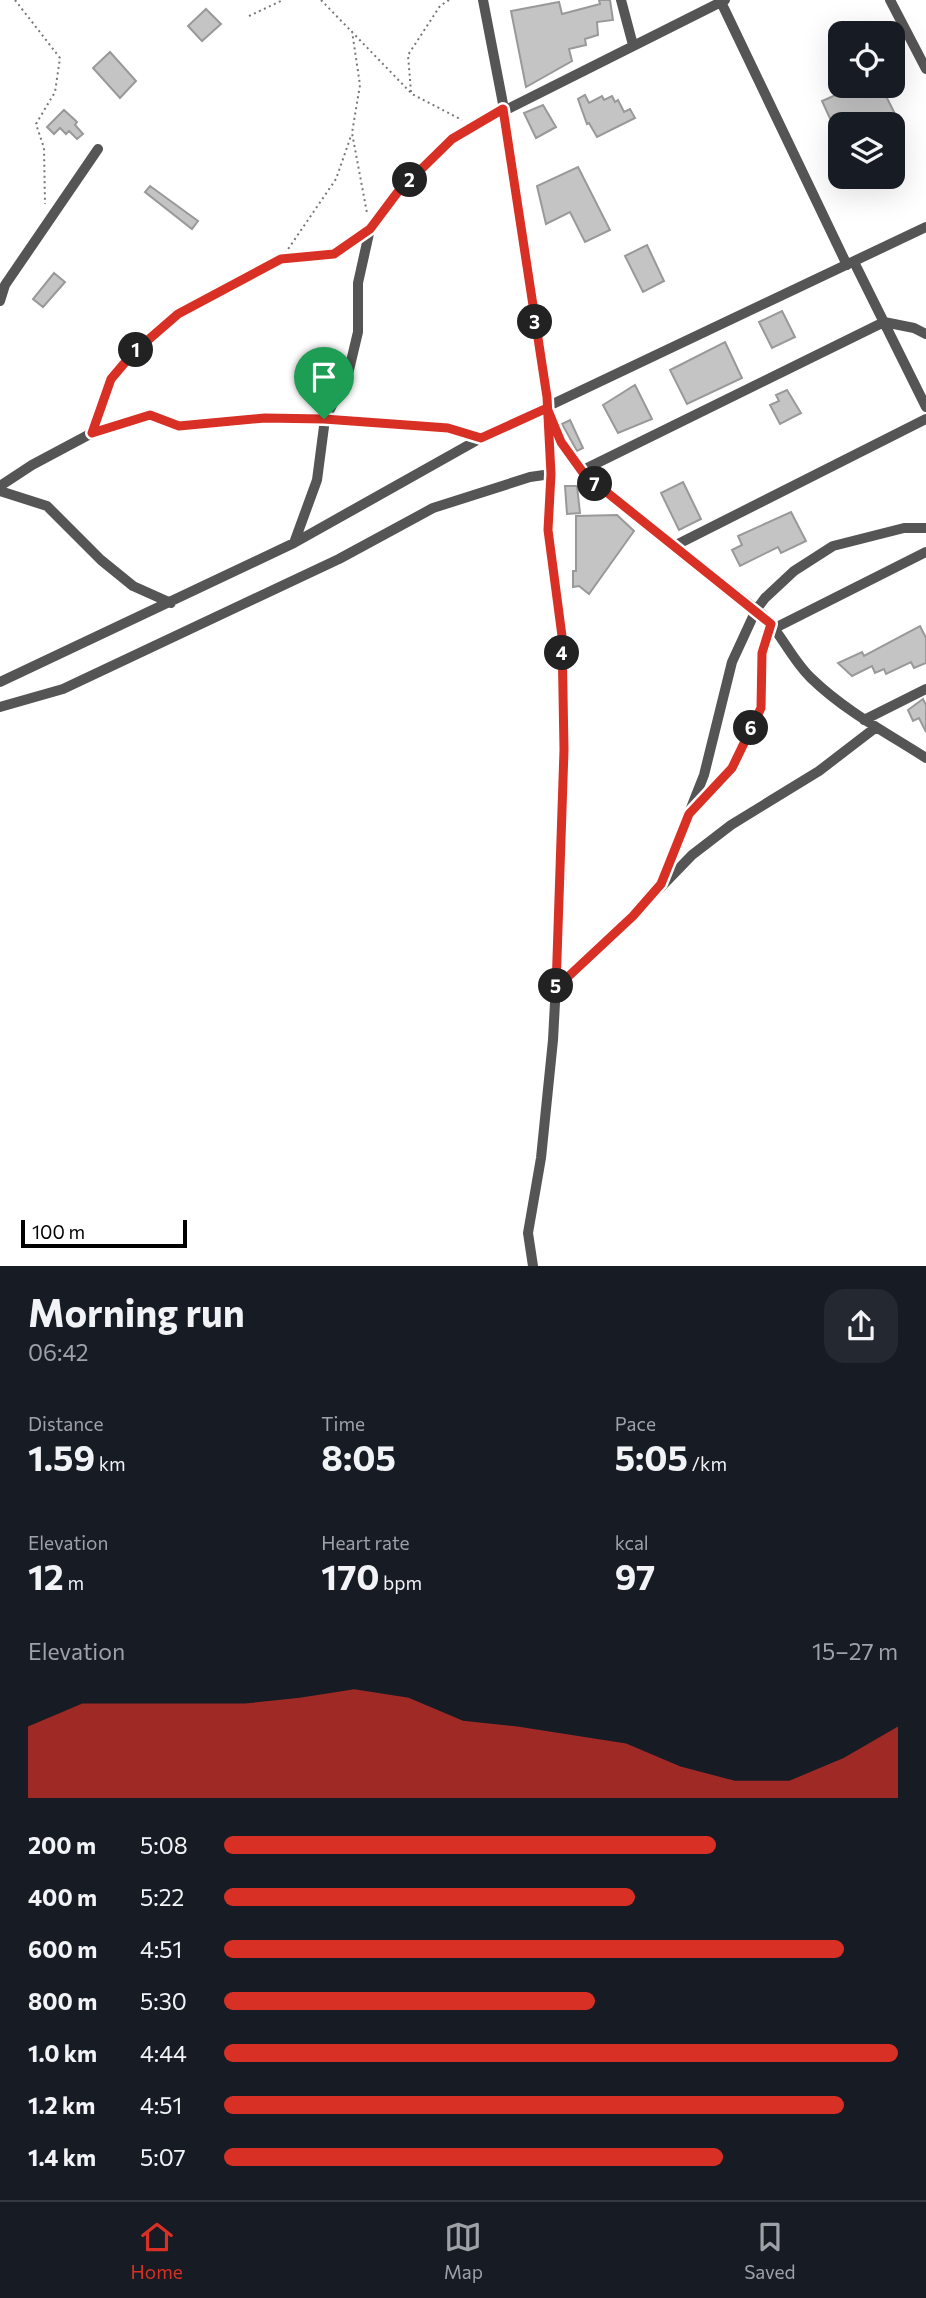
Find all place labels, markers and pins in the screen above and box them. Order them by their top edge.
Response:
pin: 2 [392,162,428,198]
pin: 3 [518,304,552,340]
pin: 1 [118,332,154,368]
pin [294,347,354,419]
pin: 7 [578,466,612,502]
pin: 4 [544,636,580,670]
pin: 6 [734,710,768,746]
pin: 5 [538,968,574,1004]

